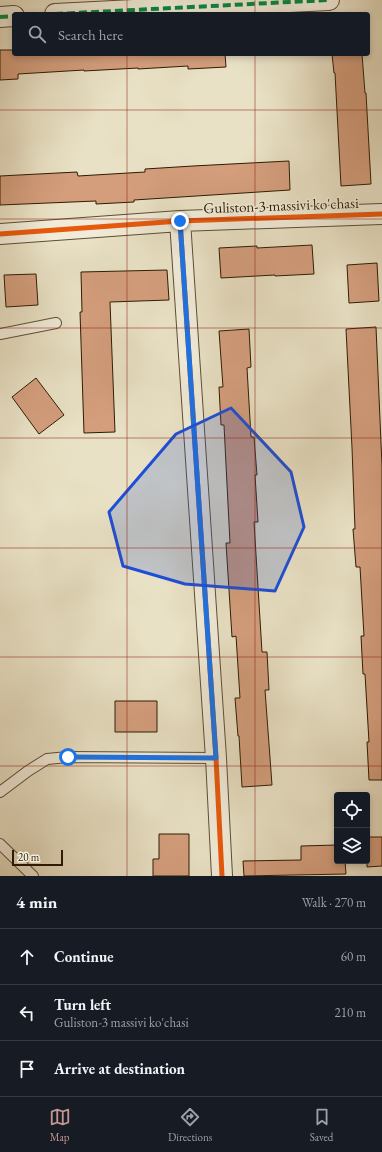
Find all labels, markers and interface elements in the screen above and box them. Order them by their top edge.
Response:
search box [12,12,370,56]
icon: search [26,23,48,45]
text: Search here [58,25,123,44]
street label: Guliston-3 massivi ko'chasi [203,193,359,217]
route end [171,212,189,230]
route start [59,748,77,766]
map controls [334,792,370,864]
button: locate [334,792,370,828]
button: layers [334,828,370,864]
scale bar [12,848,63,867]
text: 20 m [18,850,39,864]
text: 4 min [16,891,57,913]
text: Walk · 270 m [302,894,366,911]
icon: ahead [16,946,38,968]
text: Continue [54,947,114,966]
text: 60 m [341,948,366,965]
text: Turn left [54,995,111,1014]
icon: left [16,1002,38,1024]
text: 210 m [335,1004,366,1021]
text: Guliston-3 massivi ko'chasi [54,1014,189,1031]
icon: arrive [16,1058,38,1080]
text: Arrive at destination [54,1059,185,1078]
tab: Map [49,1106,71,1144]
tab: Directions [168,1106,212,1144]
tab: Saved [310,1106,333,1144]

